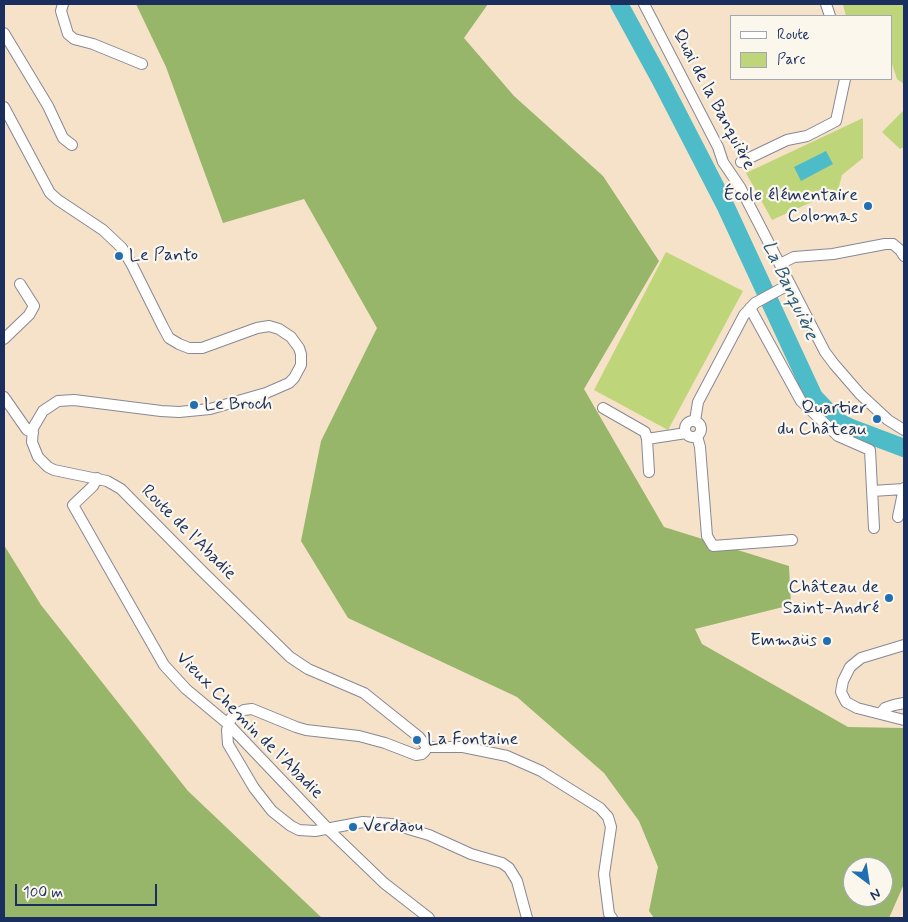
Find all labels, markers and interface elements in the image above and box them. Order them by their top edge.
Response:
legend [730,15,893,80]
text: Route [777,25,810,45]
street label: Quai de la Banquière [667,26,759,174]
text: Parc [777,50,805,70]
place label: École élémentaire Colomas [724,185,858,228]
marker: École élémentaire Colomas [862,200,874,212]
water label: La Banquière [756,238,822,344]
place label: Le Panto [129,245,198,267]
marker: Le Panto [113,250,125,262]
place label: Le Broch [204,394,272,416]
place label: Quartier du Château [777,398,867,440]
marker: Le Broch [188,399,200,411]
marker: Quartier du Château [871,413,883,425]
street label: Route de l'Abadie [136,481,240,585]
place label: Château de Saint-André [783,577,879,620]
marker: Château de Saint-André [883,592,895,604]
place label: Emmaüs [750,630,817,652]
marker: Emmaüs [821,635,833,647]
street label: Vieux Chemin de l'Abadie [171,648,327,804]
place label: La Fontaine [427,729,518,751]
marker: La Fontaine [411,734,423,746]
place label: Verdaou [363,816,423,838]
marker: Verdaou [347,821,359,833]
north arrow [843,857,893,907]
scale bar [18,874,160,906]
text: 100 m [23,883,63,903]
text: N [867,884,884,904]

